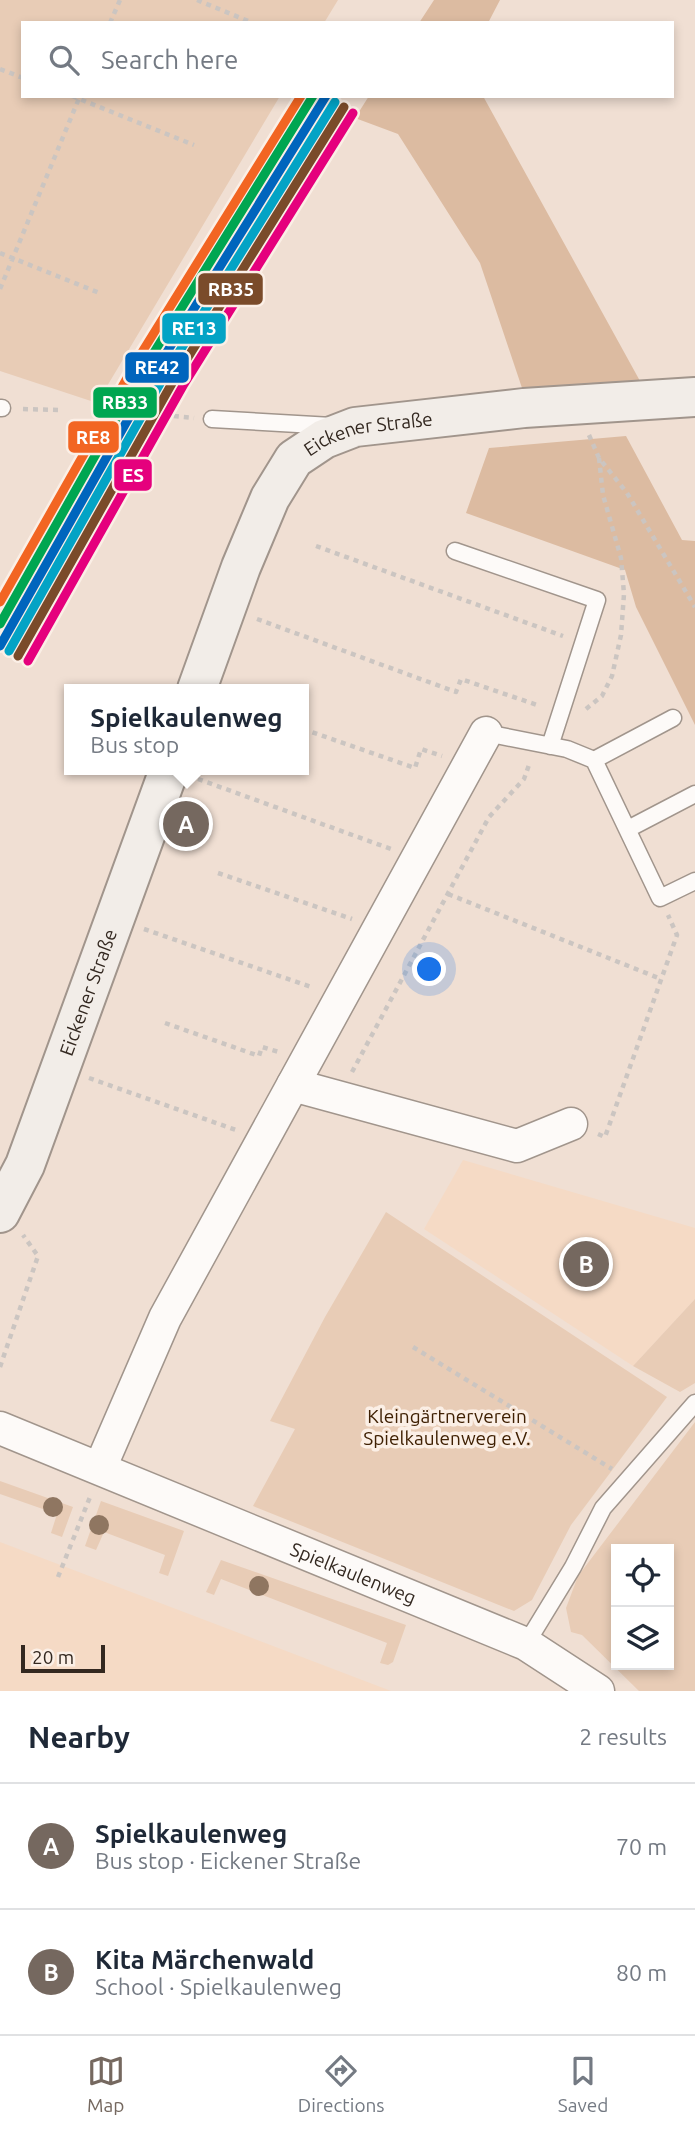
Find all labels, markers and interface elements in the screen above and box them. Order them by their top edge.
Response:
search box [21,21,674,98]
icon: search [45,41,83,79]
text: Search here [101,45,238,74]
line badge: RB35 [197,272,264,306]
text: RB35 [208,278,254,300]
line badge: RE13 [161,312,227,345]
text: RE13 [171,317,217,339]
line badge: RE42 [124,351,190,384]
text: RE42 [134,356,180,378]
line badge: RB33 [92,386,158,419]
text: RB33 [102,391,148,413]
street label: Eickener Straße [300,407,434,460]
line badge: RE8 [67,420,120,454]
text: RE8 [76,426,110,448]
line badge: ES [113,458,153,492]
text: ES [122,464,144,486]
popup [64,684,309,775]
text: Spielkaulenweg [90,703,283,732]
text: Bus stop [90,732,179,757]
pin: A [163,798,209,850]
street label: Eickener Straße [55,926,121,1059]
your location [412,952,446,986]
pin: B [563,1238,609,1290]
park label: Kleingärtnerverein Spielkaulenweg e.V. [363,1405,531,1449]
street label: Spielkaulenweg [287,1537,419,1609]
map controls [611,1544,674,1670]
button: locate [611,1544,674,1607]
button: layers [611,1607,674,1670]
scale bar [21,1642,105,1674]
text: 20 m [32,1646,74,1668]
text: Nearby [28,1720,130,1754]
text: 2 results [579,1724,667,1749]
text: Spielkaulenweg [95,1819,287,1848]
text: A [43,1834,59,1859]
text: 70 m [616,1834,667,1859]
text: Bus stop · Eickener Straße [95,1848,361,1873]
text: Kita Märchenwald [95,1945,314,1974]
text: B [43,1960,59,1985]
text: 80 m [616,1960,667,1985]
text: School · Spielkaulenweg [95,1974,342,1999]
tab: Map [87,2052,125,2116]
tab: Directions [298,2052,385,2116]
tab: Saved [558,2052,608,2116]

